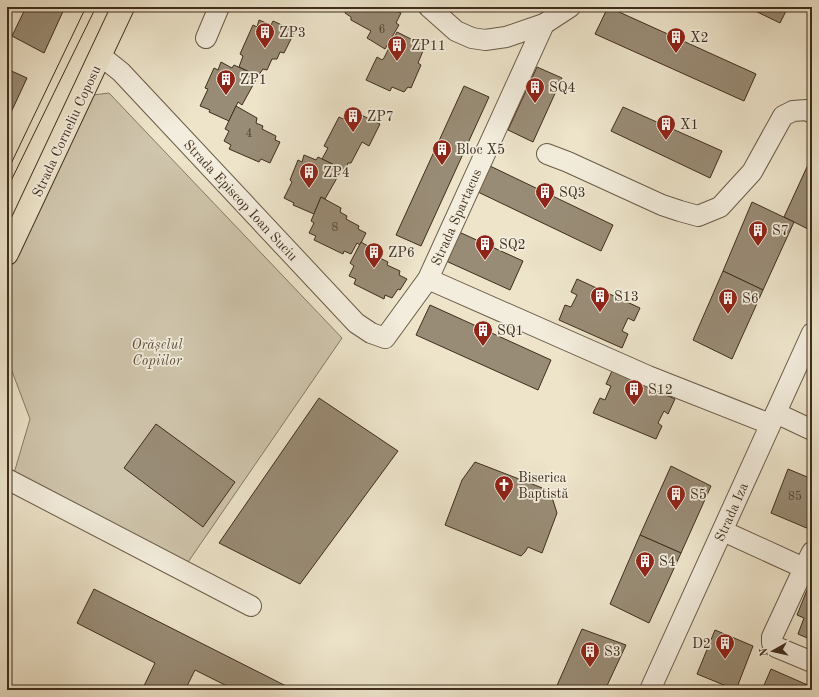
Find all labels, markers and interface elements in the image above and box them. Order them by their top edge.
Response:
building icon: ZP3 [254,21,276,49]
house number: 6 [379,24,386,36]
place label: ZP3 [279,26,306,40]
building icon: X2 [665,26,687,54]
place label: X2 [690,31,709,45]
building icon: ZP11 [386,34,408,62]
place label: ZP11 [411,39,446,53]
street label: Strada Corneliu Coposu [30,63,104,199]
building icon: ZP1 [215,68,237,96]
place label: ZP1 [240,73,267,87]
building icon: SQ4 [524,76,546,104]
place label: SQ4 [549,81,576,95]
building icon: ZP7 [342,105,364,133]
place label: ZP7 [367,110,394,124]
building icon: X1 [655,113,677,141]
place label: X1 [680,118,699,132]
house number: 4 [246,128,253,140]
street label: Strada Episcop Ioan Suciu [181,137,300,264]
building icon: Bloc X5 [431,138,453,166]
place label: Bloc X5 [456,143,505,157]
building icon: ZP4 [298,161,320,189]
place label: ZP4 [323,166,350,180]
street label: Strada Spartacus [429,167,485,268]
building icon: SQ3 [534,181,556,209]
place label: SQ3 [559,186,586,200]
building icon: S7 [747,219,769,247]
house number: 8 [332,222,339,234]
place label: S7 [772,224,789,238]
building icon: SQ2 [474,233,496,261]
place label: SQ2 [499,238,526,252]
building icon: ZP6 [363,241,385,269]
place label: ZP6 [388,246,415,260]
building icon: S13 [589,285,611,313]
building icon: S6 [717,287,739,315]
place label: S13 [614,290,639,304]
place label: S6 [742,292,759,306]
building icon: SQ1 [472,319,494,347]
place label: SQ1 [497,324,524,338]
park label: Orășelul Copiilor [131,338,183,369]
building icon: S12 [623,378,645,406]
place label: S12 [648,383,673,397]
place label: Biserica Baptistă [518,471,568,501]
church icon: Biserica Baptistă [493,474,515,502]
street label: Strada Iza [713,481,751,544]
building icon: S5 [665,483,687,511]
place label: S5 [690,488,707,502]
house number: 85 [788,490,802,503]
building icon: S4 [634,550,656,578]
place label: S4 [659,555,676,569]
north arrow [753,631,793,671]
building icon: D2 [714,632,736,660]
place label: D2 [692,637,711,651]
building icon: S3 [579,640,601,668]
place label: S3 [604,645,621,659]
text: N [758,647,771,657]

